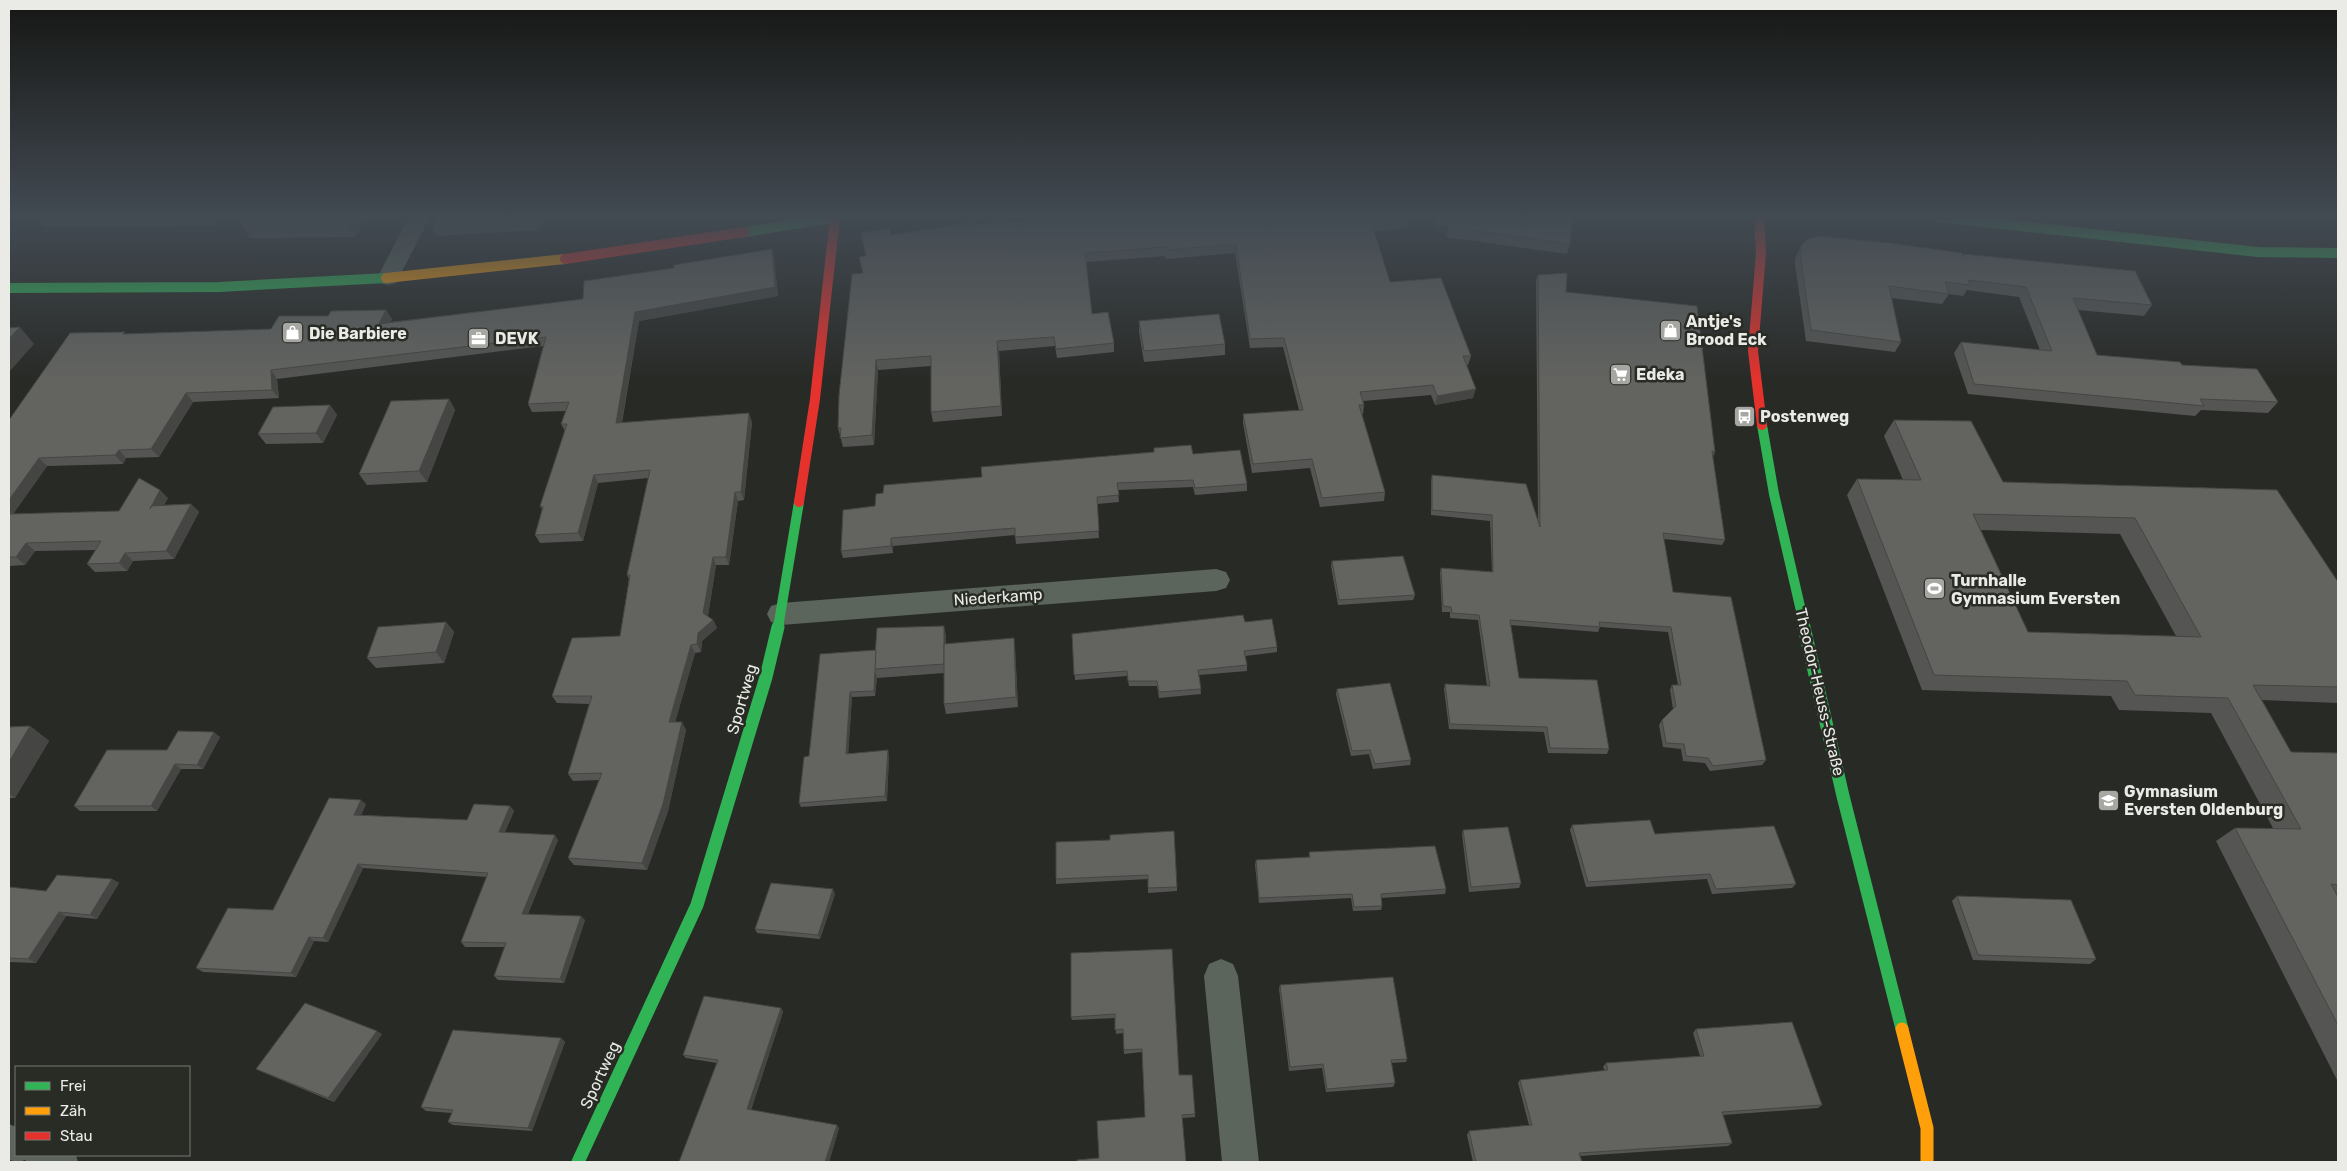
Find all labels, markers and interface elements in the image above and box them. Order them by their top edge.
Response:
place label: Antje's Brood Eck [1686,312,1767,349]
shop icon: Antje's Brood Eck [1658,318,1682,342]
shop icon: Die Barbiere [281,321,305,345]
place label: Die Barbiere [309,324,407,343]
office icon: DEVK [467,326,491,350]
place label: DEVK [495,329,539,348]
supermarket icon: Edeka [1608,362,1632,386]
place label: Edeka [1636,365,1684,384]
bus stop icon: Postenweg [1732,404,1756,428]
place label: Postenweg [1760,407,1849,426]
place label: Turnhalle Gymnasium Eversten [1951,571,2120,608]
sports icon: Turnhalle Gymnasium Eversten [1923,577,1947,601]
street label: Niederkamp [953,584,1043,610]
street label: Theodor-Heuss-Straße [1791,606,1849,778]
street label: Sportweg [723,662,761,736]
place label: Gymnasium Eversten Oldenburg [2124,782,2283,819]
school or university icon: Gymnasium Eversten Oldenburg [2096,788,2120,812]
street label: Sportweg [576,1038,624,1112]
legend [15,1066,190,1156]
text: Frei [60,1077,86,1095]
text: Zäh [60,1102,86,1120]
text: Stau [60,1127,93,1145]

